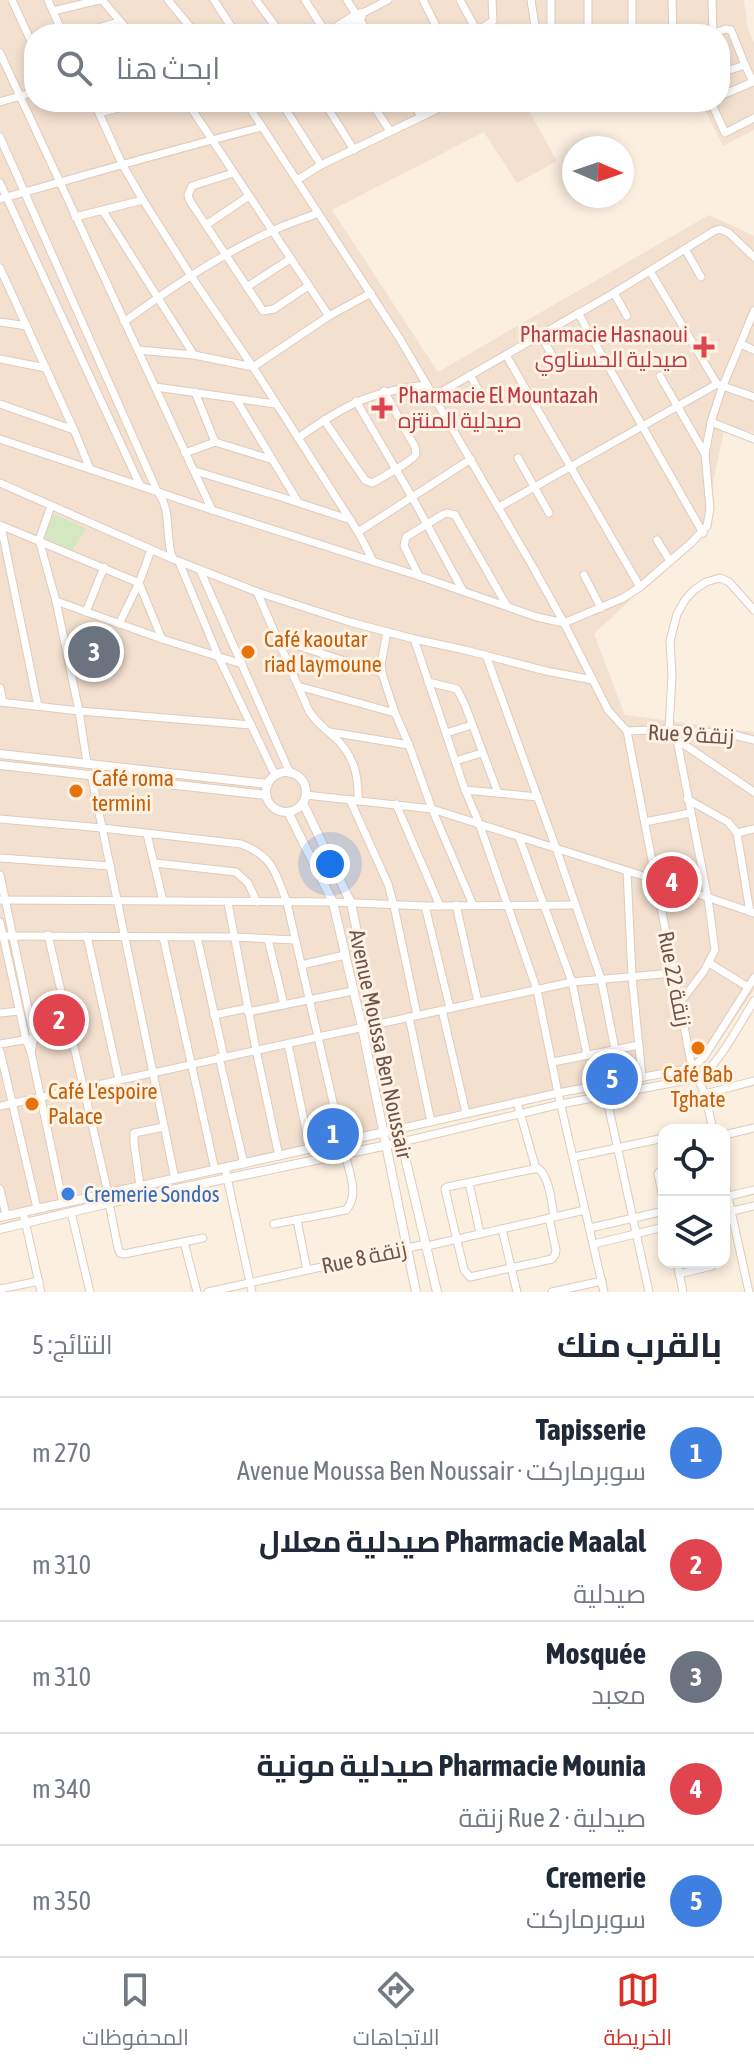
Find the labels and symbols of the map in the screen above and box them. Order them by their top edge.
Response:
north arrow [562,136,634,208]
place label: Pharmacie Hasnaoui صيدلية الحسناوي [520,321,688,376]
marker: Pharmacie Hasnaoui صيدلية الحسناوي [695,338,713,356]
place label: Pharmacie El Mountazah صيدلية المنتزه [398,382,598,433]
marker: Pharmacie El Mountazah صيدلية المنتزه [373,399,391,417]
pin: 3 [68,622,120,682]
place label: Café kaoutar riad laymoune [264,626,382,677]
marker: Café kaoutar riad laymoune [239,643,257,661]
street label: Rue 9 زنقة [647,719,735,749]
place label: Café roma termini [92,765,174,816]
marker: Café roma termini [67,782,85,800]
your location [310,844,350,884]
pin: 4 [646,852,698,912]
street label: Avenue Moussa Ben Noussair [344,927,418,1162]
street label: Rue 22 زنقة [653,929,697,1029]
pin: 2 [33,990,85,1050]
marker: Café Bab Tghate [689,1039,707,1057]
pin: 5 [586,1049,638,1109]
place label: Café Bab Tghate [663,1061,733,1112]
place label: Café L'espoire Palace [48,1078,157,1129]
marker: Café L'espoire Palace [23,1095,41,1113]
pin: 1 [307,1104,359,1164]
place label: Cremerie Sondos [84,1181,220,1207]
marker: Cremerie Sondos [59,1185,77,1203]
street label: Rue 8 زنقة [319,1235,409,1279]

